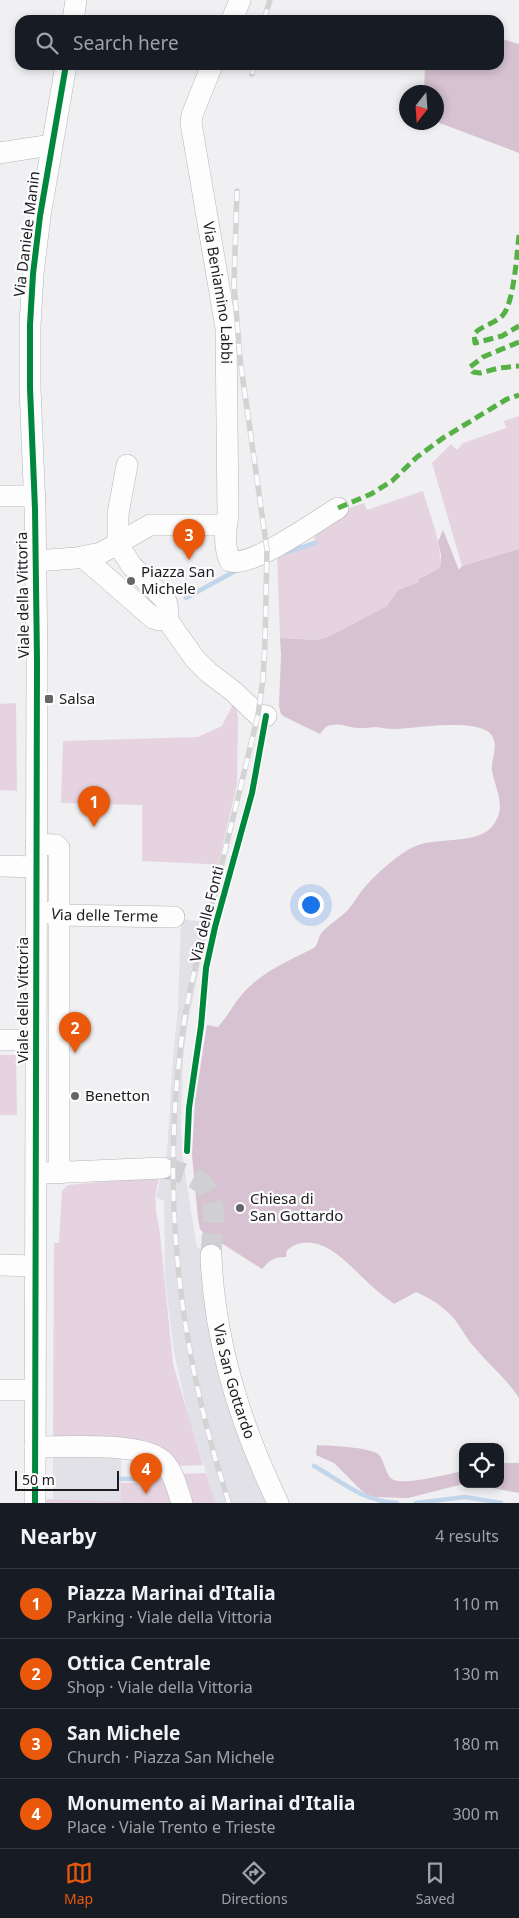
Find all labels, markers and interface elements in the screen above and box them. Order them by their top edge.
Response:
search box [15,15,504,70]
icon: search [33,29,61,57]
text: Search here [73,30,179,56]
north arrow [399,85,444,130]
street label: Via Daniele Manin [8,170,44,298]
street label: Via Beniamino Labbi [199,220,237,364]
pin: 3 [173,519,205,560]
street label: Viale della Vittoria [11,532,33,658]
place label: Piazza San Michele [141,561,215,598]
marker: Piazza San Michele [125,575,137,587]
place label: Salsa [59,688,95,708]
marker: Salsa [43,693,55,705]
pin: 1 [78,786,110,827]
street label: Via delle Fonti [184,864,228,964]
your location [298,892,324,918]
street label: Via delle Terme [49,903,159,926]
street label: Viale della Vittoria [12,937,32,1063]
pin: 2 [59,1012,91,1053]
place label: Benetton [85,1085,150,1105]
marker: Benetton [69,1090,81,1102]
place label: Chiesa di San Gottardo [250,1188,343,1225]
marker: Chiesa di San Gottardo [234,1202,246,1214]
street label: Via San Gottardo [210,1322,261,1441]
map controls [459,1443,504,1488]
button: locate [459,1443,504,1488]
pin: 4 [130,1453,162,1494]
scale bar [15,1468,119,1491]
text: 50 m [22,1470,55,1489]
text: Nearby [20,1522,96,1550]
text: 4 results [435,1525,499,1547]
text: Piazza Marinai d'Italia [67,1580,276,1606]
text: 1 [31,1593,41,1615]
text: 110 m [452,1593,499,1615]
text: Parking · Viale della Vittoria [67,1606,272,1628]
text: Ottica Centrale [67,1650,211,1676]
text: 2 [31,1663,41,1685]
text: 130 m [452,1663,499,1685]
text: Shop · Viale della Vittoria [67,1676,253,1698]
text: San Michele [67,1720,180,1746]
text: 3 [31,1733,41,1755]
text: 180 m [452,1733,499,1755]
text: Church · Piazza San Michele [67,1746,275,1768]
text: Monumento ai Marinai d'Italia [67,1790,355,1816]
text: 4 [31,1803,41,1825]
text: 300 m [452,1803,499,1825]
text: Place · Viale Trento e Trieste [67,1816,276,1838]
tab: Map [64,1859,93,1908]
tab: Directions [221,1859,288,1908]
tab: Saved [416,1859,455,1908]

